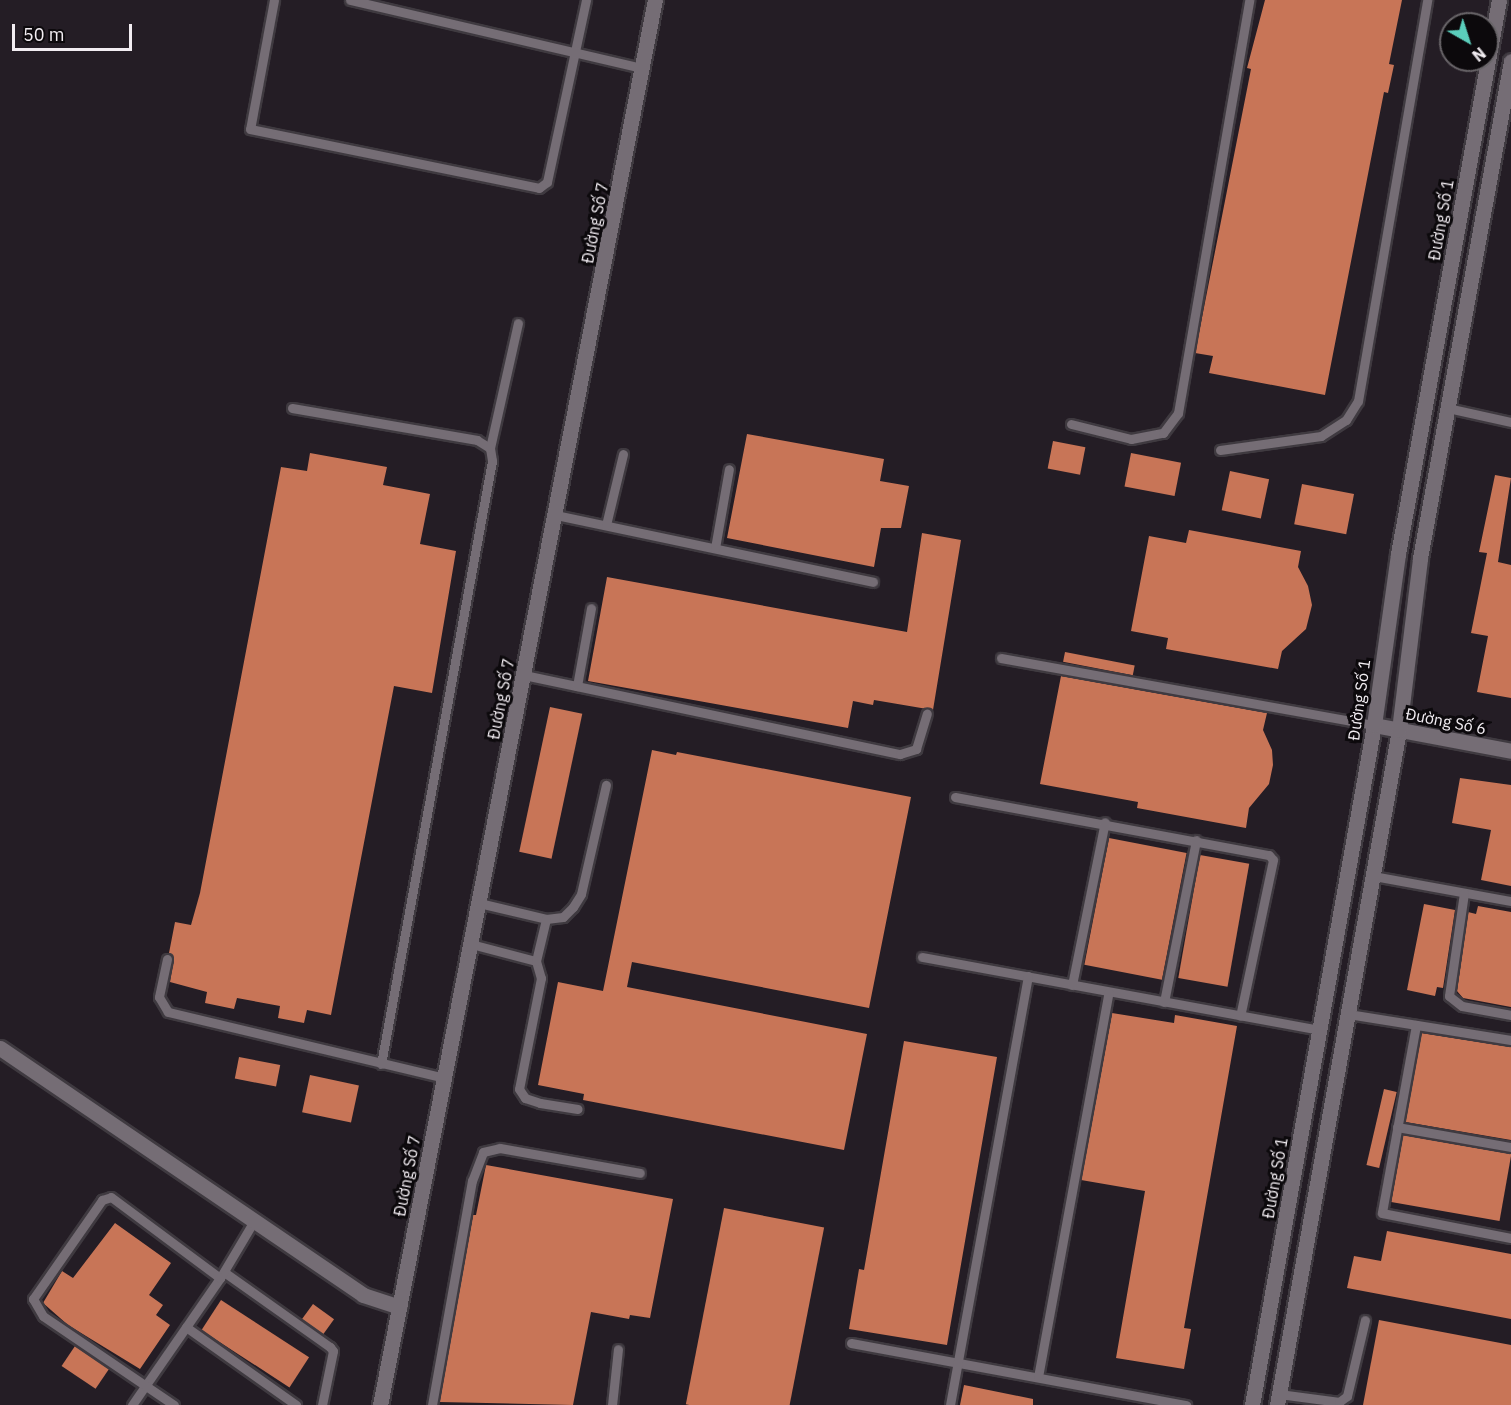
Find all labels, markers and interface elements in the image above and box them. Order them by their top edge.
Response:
scale bar [15,12,135,50]
north arrow [1439,12,1499,72]
text: 50 m [23,23,65,46]
text: N [1468,43,1490,66]
street label: Đường Số 1 [1424,178,1458,262]
street label: Đường Số 7 [578,181,612,265]
street label: Đường Số 7 [484,657,518,741]
street label: Đường Số 1 [1344,658,1374,742]
street label: Đường Số 6 [1404,704,1488,738]
street label: Đường Số 7 [390,1134,424,1218]
street label: Đường Số 1 [1258,1136,1292,1220]

